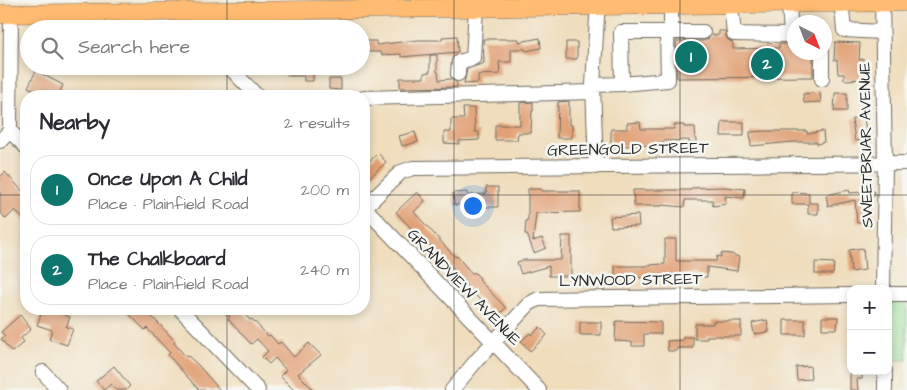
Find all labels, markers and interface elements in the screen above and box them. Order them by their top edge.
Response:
north arrow [787,15,832,60]
search box [20,20,370,75]
icon: search [38,34,66,62]
text: Search here [78,34,190,61]
pin: 1 [675,38,707,76]
pin: 2 [751,45,783,83]
street label: SWEETBRIAR AVENUE [854,61,878,228]
text: Nearby [40,108,110,137]
text: 2 results [284,112,350,134]
street label: GREENGOLD STREET [547,137,709,161]
text: Once Upon A Child [88,166,247,193]
text: 1 [56,179,58,201]
text: 200 m [301,179,349,201]
text: Place · Plainfield Road [88,193,248,215]
your location [460,193,486,219]
street label: GRANDVIEW AVENUE [402,224,526,351]
text: The Chalkboard [88,246,226,273]
text: 2 [52,259,62,281]
text: 240 m [300,259,349,281]
street label: LYNWOOD STREET [559,268,703,292]
text: Place · Plainfield Road [88,273,248,295]
map controls [847,285,892,375]
button: + [847,285,892,330]
button: − [847,330,892,375]

